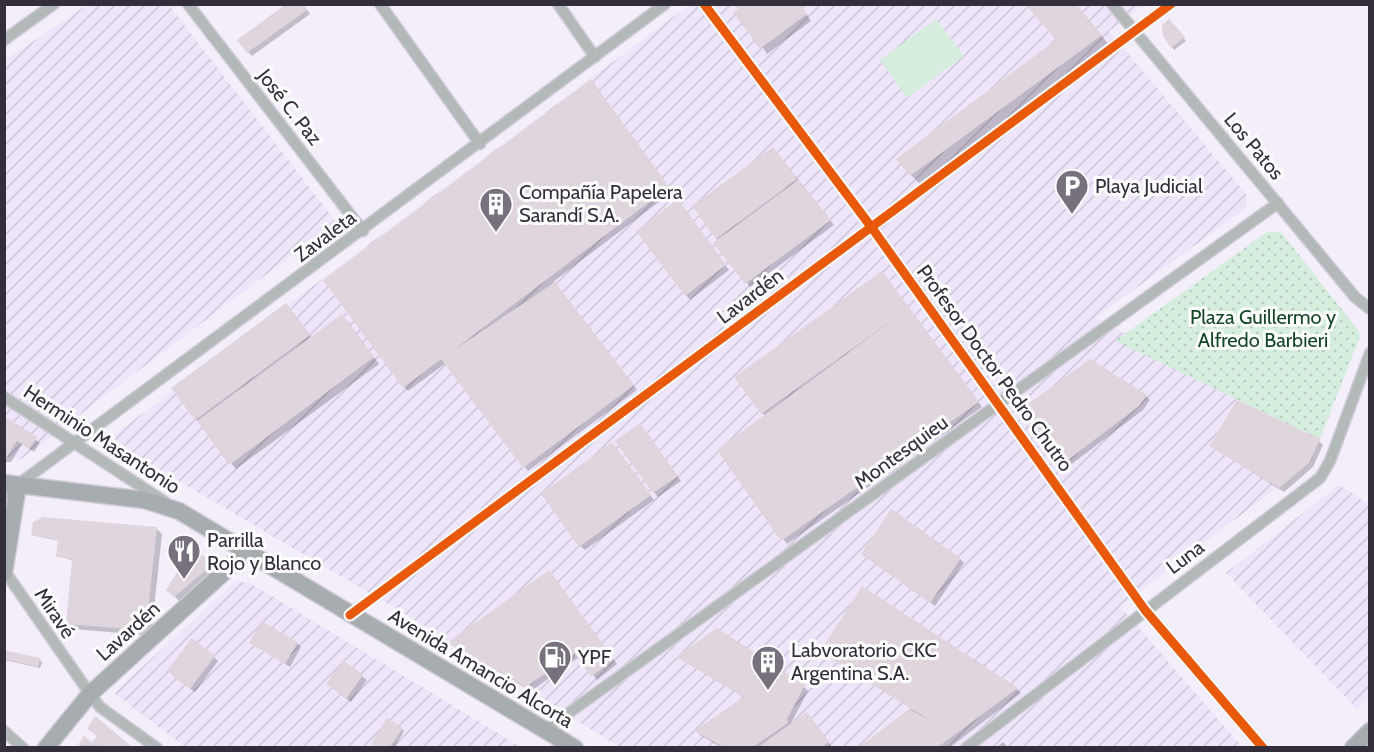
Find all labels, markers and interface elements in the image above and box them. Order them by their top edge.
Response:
street label: José C. Paz [252,63,327,150]
street label: Los Patos [1219,108,1289,184]
parking icon: Playa Judicial [1054,168,1090,215]
place label: Playa Judicial [1095,174,1203,198]
place label: Compañía Papelera Sarandí S.A. [519,180,683,227]
building icon: Compañía Papelera Sarandí S.A. [478,186,514,233]
street label: Zavaleta [290,205,361,267]
street label: Profesor Doctor Pedro Chutro [912,260,1078,476]
street label: Lavardén [712,263,788,329]
park label: Plaza Guillermo y Alfredo Barbieri [1190,305,1336,352]
street label: Herminio Masantonio [19,379,185,499]
street label: Montesquieu [850,410,952,494]
place label: Parrilla Rojo y Blanco [207,528,321,575]
restaurant icon: Parrilla Rojo y Blanco [166,533,202,580]
street label: Luna [1161,535,1209,579]
street label: Miravé [30,583,80,643]
street label: Lavardén [91,596,165,666]
street label: Avenida Amancio Alcorta [384,603,578,733]
place label: Labvoratorio CKC Argentina S.A. [791,638,937,685]
fuel station icon: YPF [537,639,573,686]
building icon: Labvoratorio CKC Argentina S.A. [750,644,786,691]
place label: YPF [577,645,612,669]

